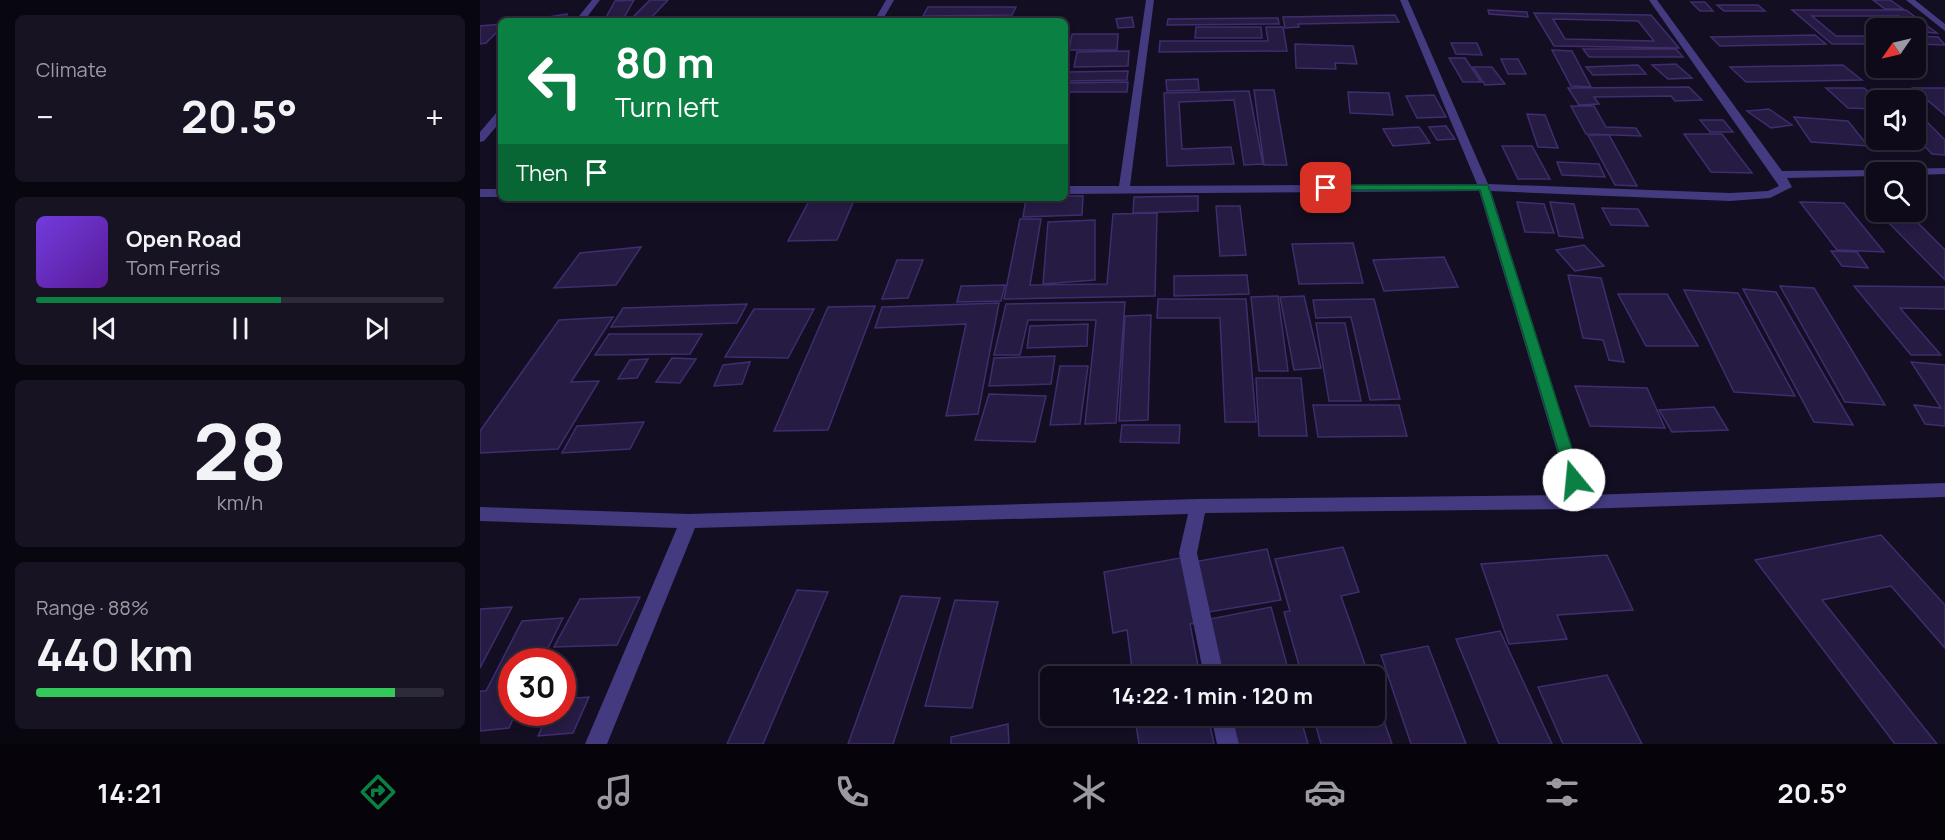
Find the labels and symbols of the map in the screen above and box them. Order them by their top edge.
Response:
north arrow [1866,18,1926,78]
pin [1300,162,1351,213]
position arrow [1542,448,1606,512]
speed limit sign: 30 [498,648,576,726]

